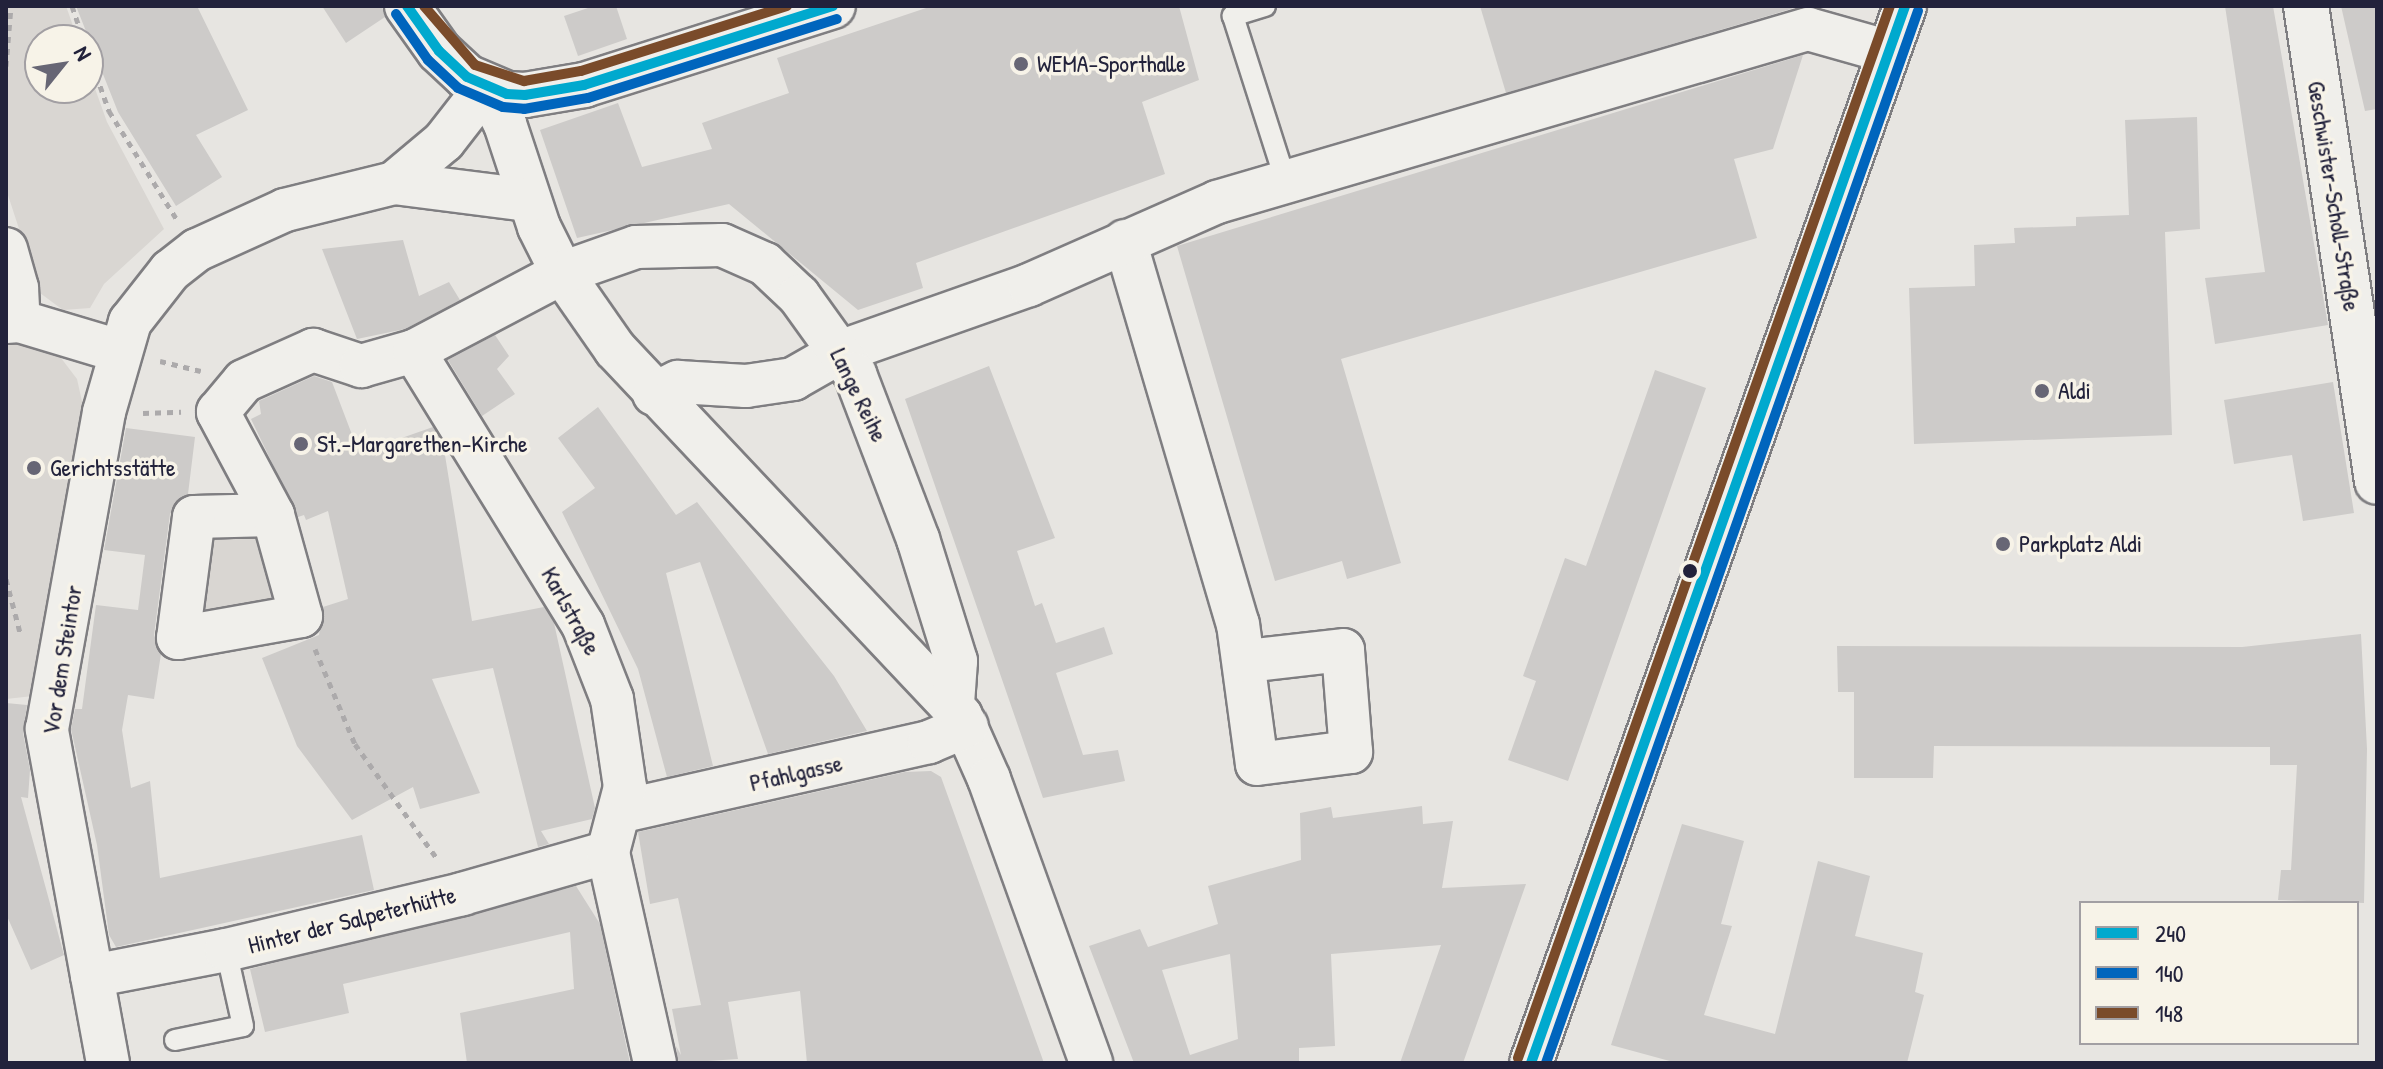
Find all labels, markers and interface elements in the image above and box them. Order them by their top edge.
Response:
north arrow [24,24,104,104]
text: N [67,40,99,66]
place label: WEMA-Sporthalle [1037,50,1186,78]
marker: WEMA-Sporthalle [1012,55,1030,73]
street label: Geschwister-Scholl-Straße [2302,79,2366,313]
street label: Lange Reihe [824,344,894,446]
place label: Aldi [2058,377,2091,405]
marker: Aldi [2033,382,2051,400]
place label: St.-Margarethen-Kirche [317,430,527,458]
marker: St.-Margarethen-Kirche [292,435,310,453]
place label: Gerichtsstätte [50,454,176,482]
marker: Gerichtsstätte [25,459,43,477]
place label: Parkplatz Aldi [2019,530,2142,558]
marker: Parkplatz Aldi [1994,535,2012,553]
street label: Karlstraße [535,562,607,660]
unlabelled marker [1682,563,1698,579]
street label: Vor dem Steintor [36,583,88,737]
street label: Pfahlgasse [747,748,845,798]
street label: Hinter der Salpeterhütte [245,880,459,960]
legend [2079,901,2359,1045]
text: 240 [2155,917,2186,949]
text: 140 [2155,957,2183,989]
text: 148 [2155,997,2183,1029]

